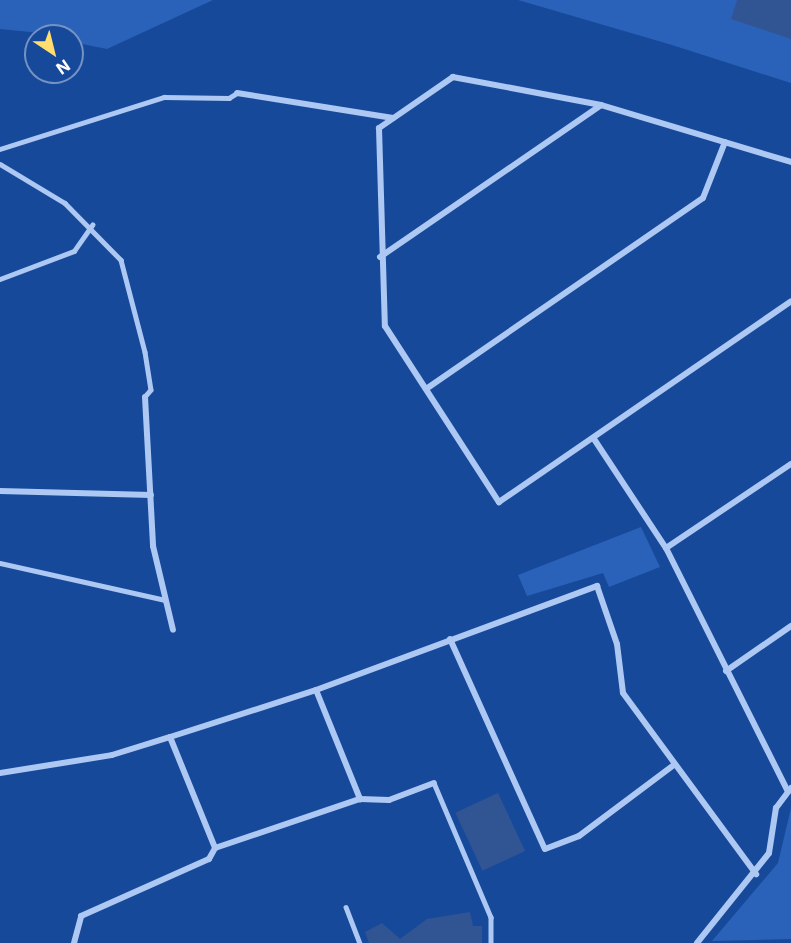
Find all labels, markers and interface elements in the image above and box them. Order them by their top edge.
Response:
north arrow [24,24,84,84]
text: N [52,55,74,79]

